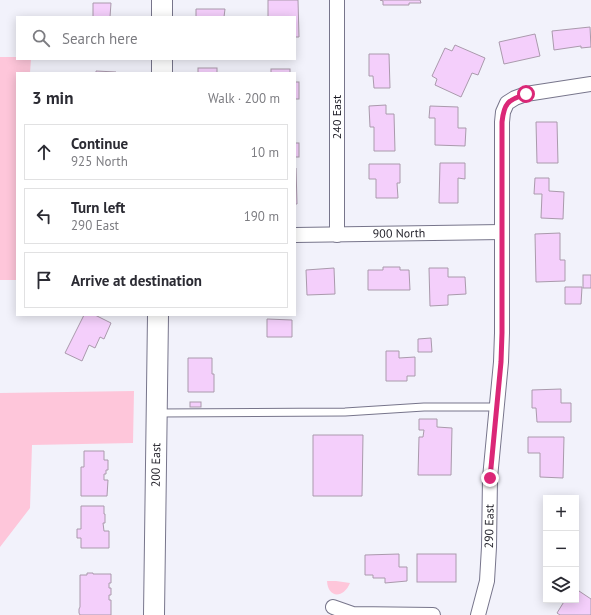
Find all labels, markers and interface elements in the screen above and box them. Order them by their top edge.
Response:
search box [16,16,296,60]
icon: search [30,27,52,49]
text: Search here [62,29,138,48]
route start [517,85,535,103]
text: 3 min [32,87,73,109]
text: Walk · 200 m [208,90,280,107]
street label: 240 East [329,95,344,139]
text: Continue [71,134,128,153]
icon: ahead [33,141,55,163]
text: 10 m [251,144,279,161]
text: 925 North [71,153,128,170]
text: Turn left [71,198,125,217]
icon: left [33,205,55,227]
text: 190 m [244,208,279,225]
text: 290 East [71,217,119,234]
street label: 900 North [373,225,425,241]
icon: arrive [33,269,55,291]
text: Arrive at destination [71,271,202,290]
street label: 200 East [148,443,163,487]
route end [481,469,499,487]
map controls [543,495,579,603]
button: + [543,495,579,531]
street label: 290 East [481,504,497,549]
button: − [543,531,579,567]
button: layers [543,567,579,603]

